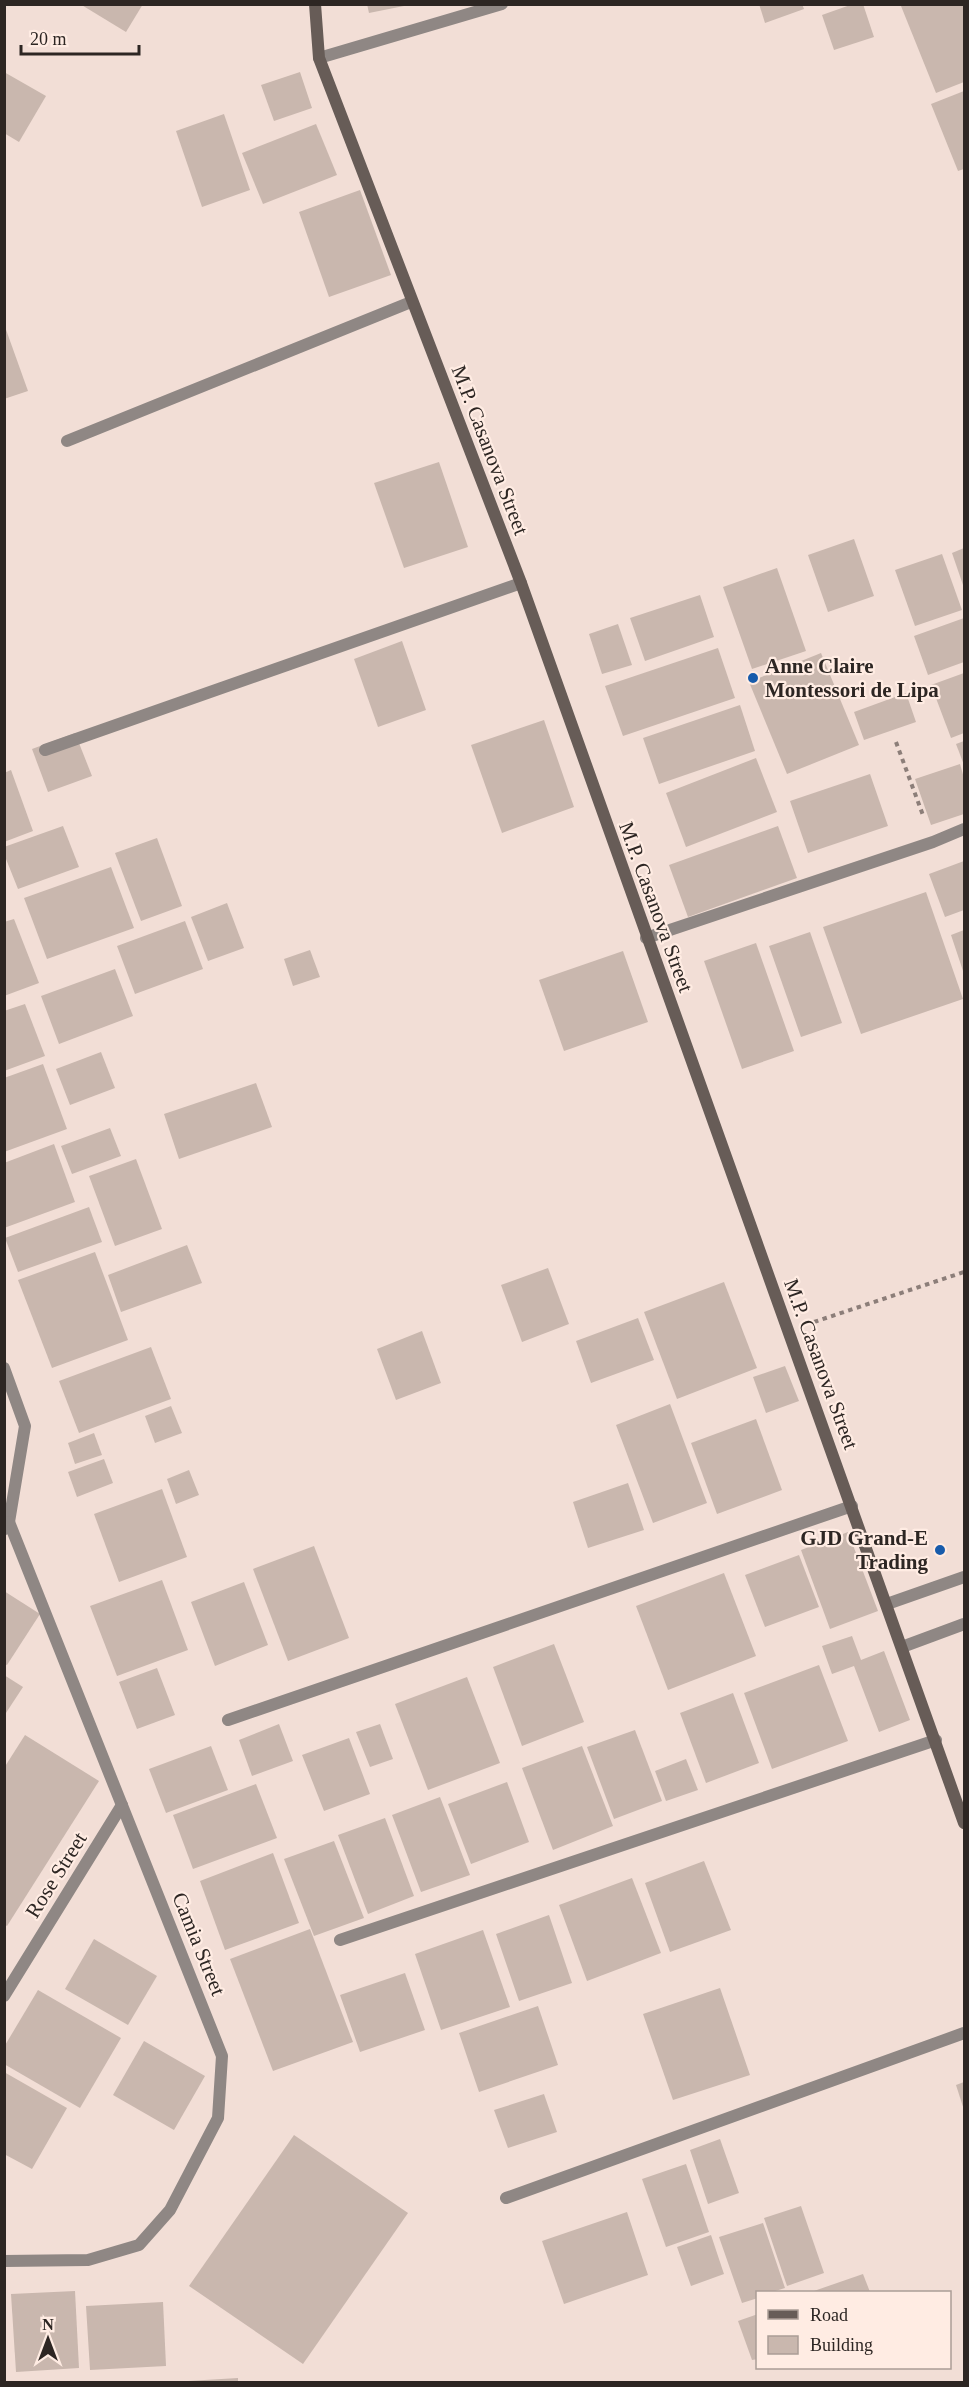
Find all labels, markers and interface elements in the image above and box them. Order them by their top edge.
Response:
scale bar [21,18,140,56]
text: 20 m [30,29,67,49]
street label: M.P. Casanova Street [447,362,533,538]
place label: Anne Claire Montessori de Lipa [765,654,939,702]
marker: Anne Claire Montessori de Lipa [746,671,760,685]
street label: M.P. Casanova Street [614,818,698,996]
street label: M.P. Casanova Street [779,1275,863,1453]
place label: GJD Grand-E Trading [800,1526,928,1574]
marker: GJD Grand-E Trading [933,1543,947,1557]
street label: Rose Street [20,1828,92,1922]
street label: Camia Street [167,1889,231,1999]
legend [756,2291,951,2369]
text: Road [810,2305,848,2325]
north arrow [18,2309,78,2369]
text: N [42,2316,54,2333]
text: Building [810,2335,873,2355]

